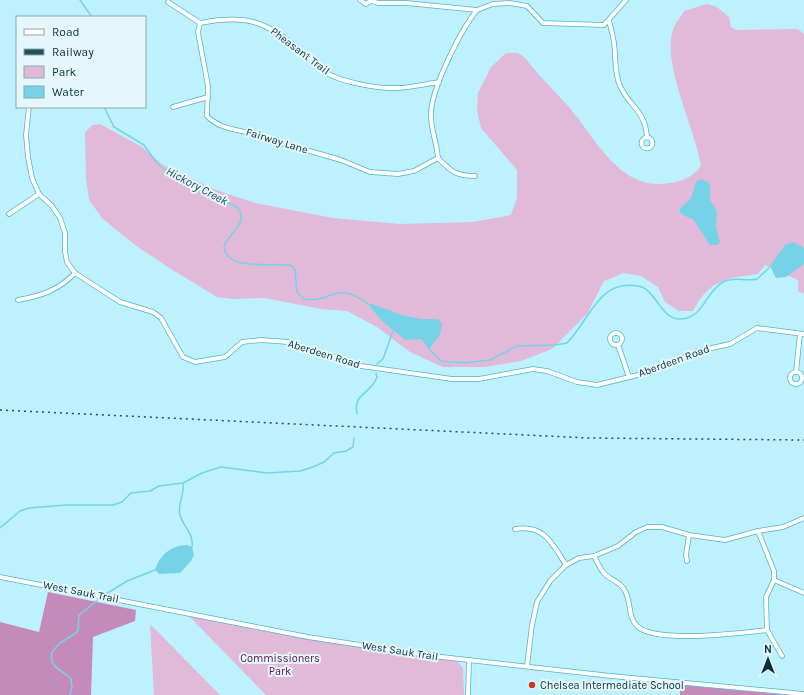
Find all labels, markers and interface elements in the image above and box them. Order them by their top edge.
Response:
legend [16,16,146,108]
text: Road [52,25,80,39]
street label: Pheasant Trail [268,25,332,77]
text: Railway [52,45,94,59]
text: Park [52,65,77,79]
text: Water [52,85,85,99]
street label: Fairway Lane [244,125,310,157]
water label: Hickory Creek [164,164,231,209]
street label: Aberdeen Road [286,337,362,371]
street label: Aberdeen Road [637,342,711,380]
street label: West Sauk Trail [42,578,120,606]
street label: West Sauk Trail [361,639,439,663]
north arrow [748,639,788,679]
text: N [764,643,772,656]
park label: Commissioners Park [240,652,320,678]
place label: Chelsea Intermediate School [540,679,684,692]
marker: Chelsea Intermediate School [527,680,537,690]

